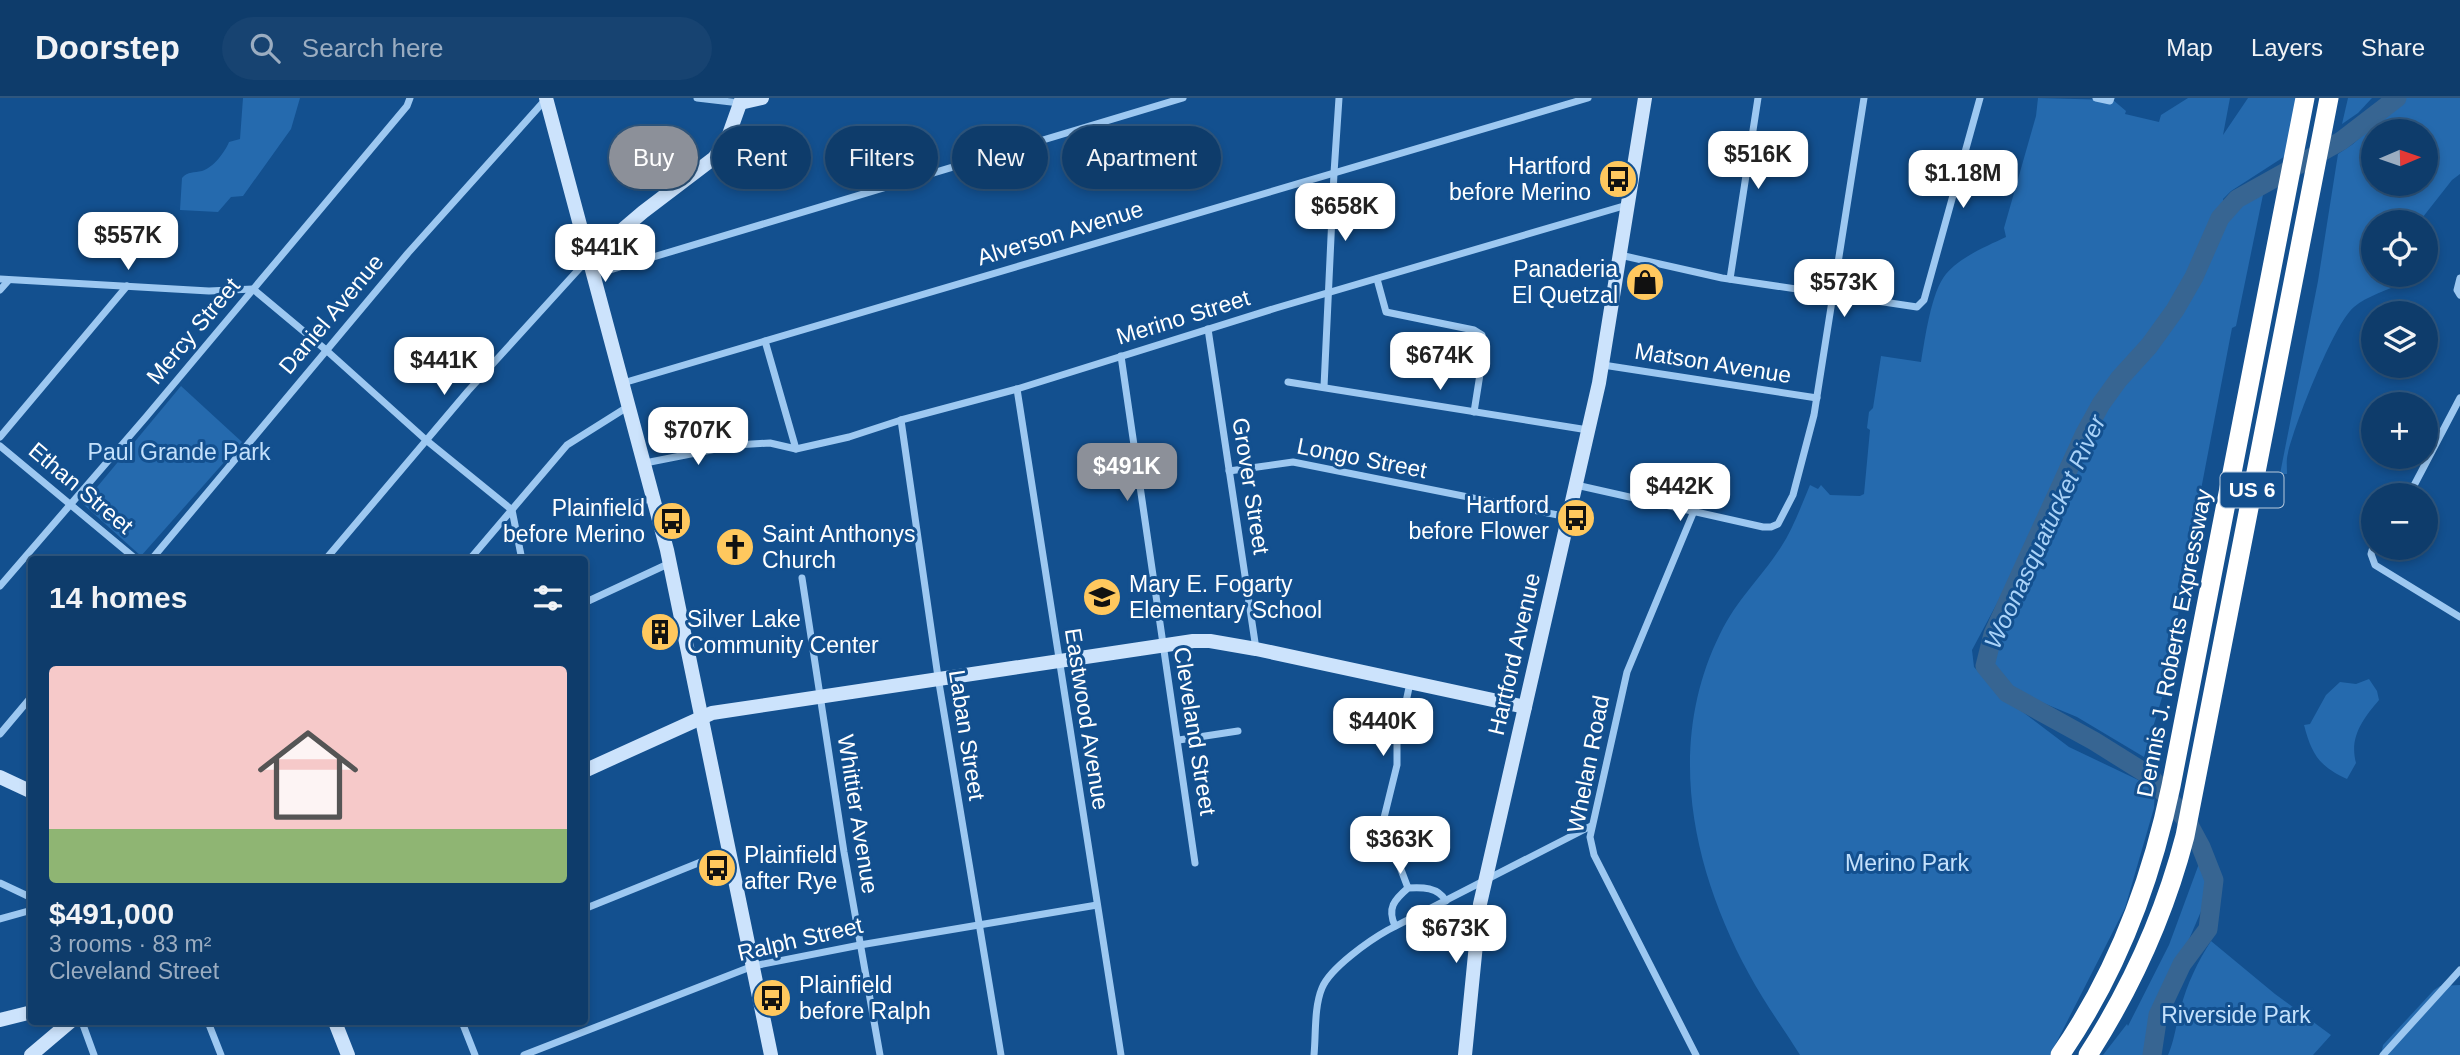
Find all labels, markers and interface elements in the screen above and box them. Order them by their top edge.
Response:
search box [222,17,712,80]
text: Doorstep [35,29,180,66]
icon: search [246,29,284,67]
text: Search here [302,33,444,63]
text: Map [2166,34,2213,61]
text: Layers [2251,34,2323,61]
text: Share [2361,34,2425,61]
north arrow [2361,119,2438,196]
map controls [2361,119,2438,560]
chip: Buy [609,126,698,189]
chip: Rent [712,126,811,189]
chip: Filters [825,126,938,189]
chip: New [952,126,1048,189]
chip: Apartment [1062,126,1221,189]
pin: $516K [1709,132,1807,191]
text: $516K [1724,141,1792,167]
pin: $1.18M [1906,150,2020,210]
place label: Hartford before Merino [1449,153,1591,205]
bus stop icon: Hartford before Merino [1597,158,1639,200]
text: $1.18M [1925,160,2001,186]
pin: $658K [1296,184,1394,243]
text: $658K [1311,193,1379,219]
street label: Alverson Avenue [974,195,1146,271]
button: locate [2361,210,2438,287]
pin: $557K [79,212,177,272]
text: $557K [94,222,162,248]
pin: $441K [556,225,654,284]
text: $441K [571,234,639,260]
street label: Daniel Avenue [274,249,388,379]
place label: Panaderia El Quetzal [1512,256,1618,308]
pin: $573K [1795,260,1893,319]
shop icon: Panaderia El Quetzal [1624,261,1666,303]
text: $573K [1810,269,1878,295]
street label: Mercy Street [141,272,245,389]
street label: Merino Street [1113,284,1253,350]
button: layers [2361,301,2438,378]
pin: $674K [1391,332,1489,392]
pin: $441K [395,338,493,397]
street label: Matson Avenue [1633,338,1793,388]
text: $674K [1406,342,1474,368]
text: $441K [410,347,478,373]
button: + [2361,392,2438,469]
pin: $707K [649,408,747,467]
water label: Woonasquatucket River [1978,410,2111,653]
street label: Grover Street [1227,416,1275,557]
text: $707K [664,417,732,443]
street label: Longo Street [1295,433,1430,483]
street label: Ethan Street [24,437,139,539]
park label: Paul Grande Park [88,439,271,465]
pin: $491K [1078,444,1176,503]
text: $491K [1093,453,1161,479]
pin: $442K [1631,464,1729,523]
road number: US 6 [2220,472,2284,508]
text: $442K [1646,473,1714,499]
button: − [2361,483,2438,560]
street label: Dennis J. Roberts Expressway [2131,486,2217,799]
place label: Hartford before Flower [1408,492,1549,544]
place label: Plainfield before Merino [503,495,645,547]
bus stop icon: Hartford before Flower [1555,497,1597,539]
bus stop icon: Plainfield before Merino [651,500,693,542]
place label: Saint Anthonys Church [762,521,915,573]
church icon: Saint Anthonys Church [714,526,756,568]
street label: Hartford Avenue [1483,570,1545,738]
place label: Mary E. Fogarty Elementary School [1129,571,1322,623]
school or university icon: Mary E. Fogarty Elementary School [1081,576,1123,618]
icon: filters [529,579,567,617]
text: 14 homes [49,581,187,614]
place label: Silver Lake Community Center [687,606,879,658]
building icon: Silver Lake Community Center [639,611,681,653]
street label: Eastwood Avenue [1060,626,1114,812]
street label: Cleveland Street [1169,645,1221,818]
street label: Laban Street [944,668,990,803]
street label: Whelan Road [1562,693,1614,835]
pin: $440K [1334,698,1432,758]
text: $440K [1349,708,1417,734]
icon: home [245,712,371,838]
street label: Whittier Avenue [833,733,883,895]
pin: $363K [1351,816,1449,876]
text: $363K [1366,826,1434,852]
place label: Plainfield after Rye [744,842,837,894]
bus stop icon: Plainfield after Rye [696,847,738,889]
park label: Merino Park [1845,850,1969,876]
text: $491,000 [49,897,174,930]
pin: $673K [1407,906,1505,965]
street label: Ralph Street [735,912,866,966]
text: $673K [1422,915,1490,941]
text: 3 rooms · 83 m² [49,931,211,957]
text: Cleveland Street [49,958,219,984]
place label: Plainfield before Ralph [799,972,931,1024]
bus stop icon: Plainfield before Ralph [751,977,793,1019]
park label: Riverside Park [2161,1002,2311,1028]

